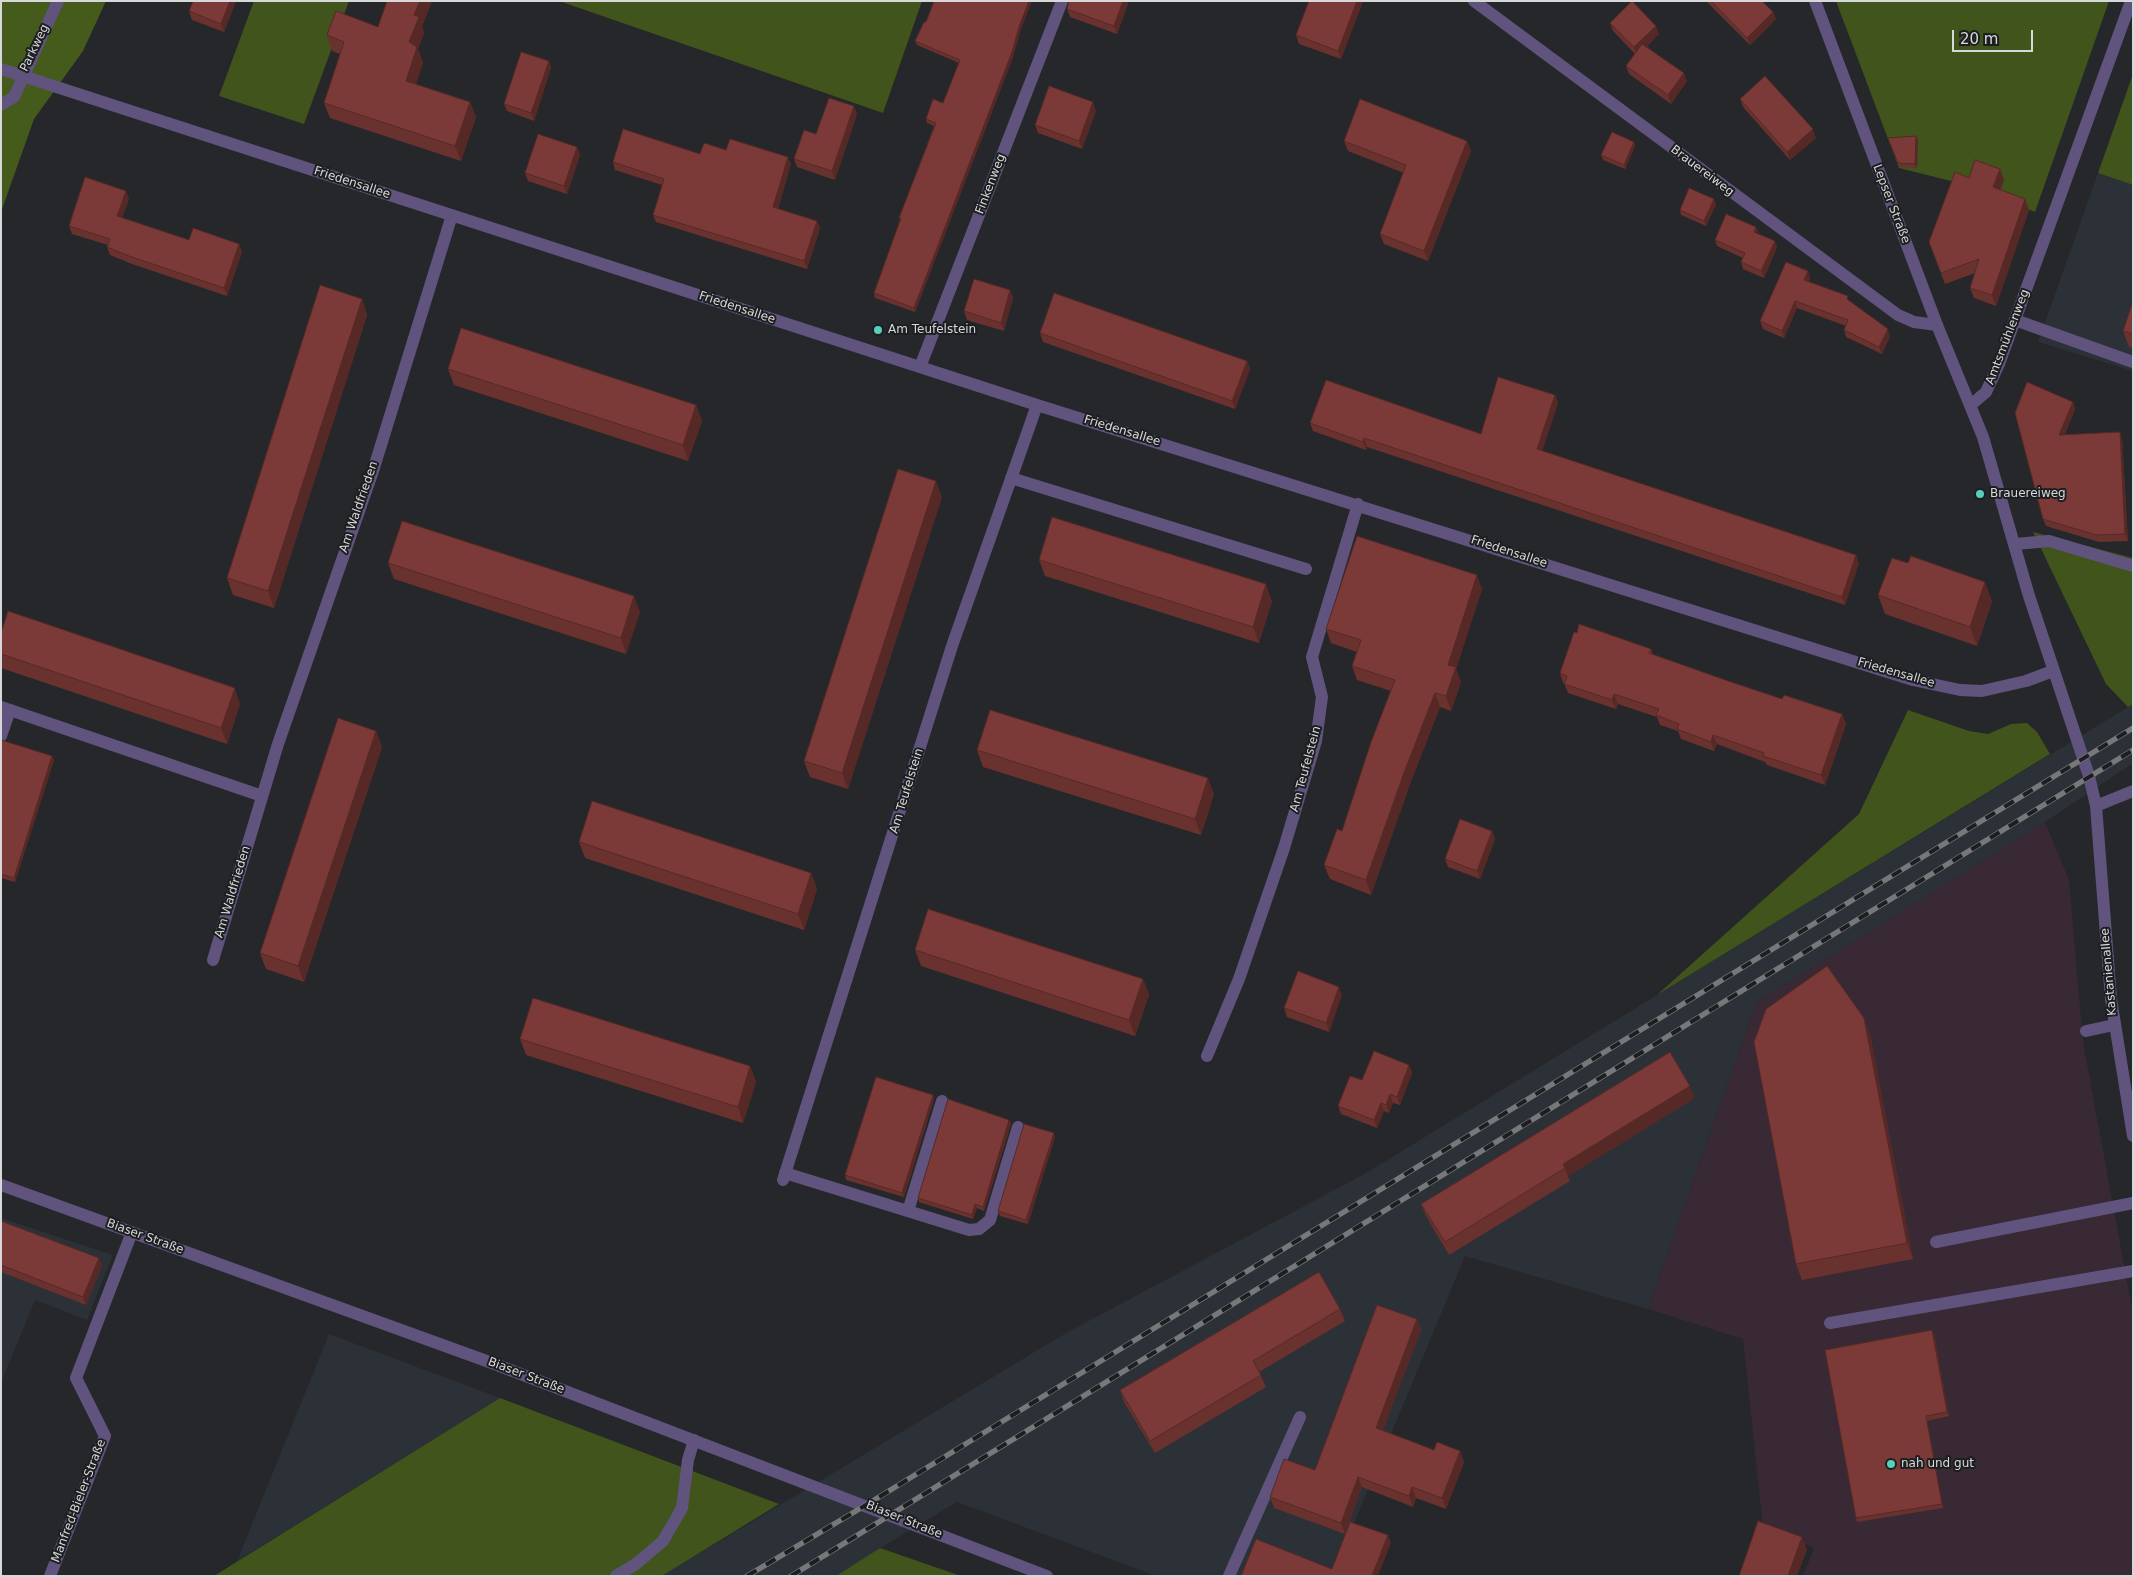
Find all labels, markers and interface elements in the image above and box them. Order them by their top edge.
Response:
scale bar [1954,20,2035,52]
street label: Parkweg [17,22,53,74]
text: 20 m [1960,30,1998,48]
street label: Brauereiweg [1667,142,1737,200]
street label: Finkenweg [973,152,1009,216]
street label: Lepser Straße [1869,162,1913,246]
street label: Friedensallee [312,164,392,202]
street label: Amtsmühlenweg [1983,287,2033,387]
street label: Friedensallee [697,289,777,327]
place label: Am Teufelstein [888,323,976,337]
marker: Am Teufelstein [872,324,884,336]
street label: Friedensallee [1082,413,1162,449]
street label: Am Waldfrieden [337,459,381,555]
place label: Brauereiweg [1990,487,2066,501]
marker: Brauereiweg [1974,488,1986,500]
street label: Friedensallee [1469,533,1549,571]
street label: Friedensallee [1856,655,1936,691]
street label: Am Teufelstein [1288,725,1324,813]
street label: Am Teufelstein [887,747,927,835]
street label: Am Waldfrieden [212,844,254,940]
street label: Kastanienallee [2098,928,2120,1016]
street label: Biaser Straße [105,1216,185,1258]
street label: Biaser Straße [486,1355,566,1397]
street label: Manfred-Bieler-Straße [49,1437,109,1565]
place label: nah und gut [1901,1457,1974,1471]
marker: nah und gut [1885,1458,1897,1470]
street label: Biaser Straße [864,1498,944,1542]

